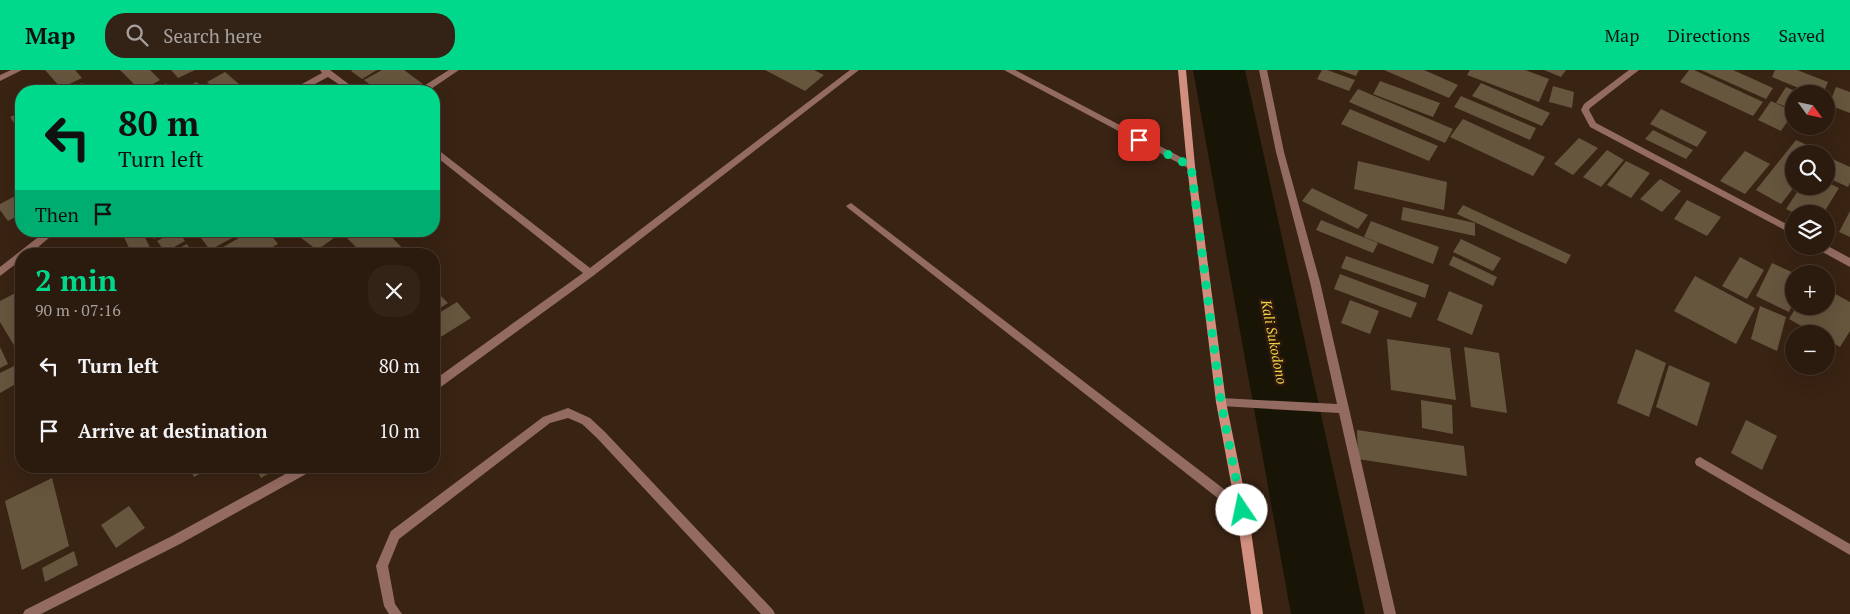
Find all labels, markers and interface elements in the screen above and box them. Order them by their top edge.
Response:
search box [105,13,455,58]
text: Map [25,19,75,51]
icon: search [123,21,151,49]
text: Search here [163,23,262,48]
text: Map [1604,23,1639,47]
text: Directions [1667,23,1750,47]
text: Saved [1778,23,1825,47]
north arrow [1785,85,1835,135]
map controls [1785,85,1835,375]
text: 80 m [118,100,199,146]
icon: left [35,105,100,170]
pin [1118,119,1160,161]
icon: arrive [1125,126,1153,154]
text: Turn left [118,144,204,173]
button: search [1785,145,1835,195]
icon: arrive [89,200,117,228]
text: Then [35,202,79,227]
button: layers [1785,205,1835,255]
text: 2 min [35,260,117,300]
button: close [368,265,420,317]
button: + [1785,265,1835,315]
water label: Kali Sukodono [1257,297,1292,386]
text: 90 m · 07:16 [35,299,121,321]
button: − [1785,325,1835,375]
icon: left [35,352,63,380]
text: Turn left [78,353,159,378]
text: 80 m [379,353,420,378]
icon: arrive [35,417,63,445]
text: Arrive at destination [78,418,267,443]
text: 10 m [379,418,420,443]
position arrow [1215,483,1267,535]

